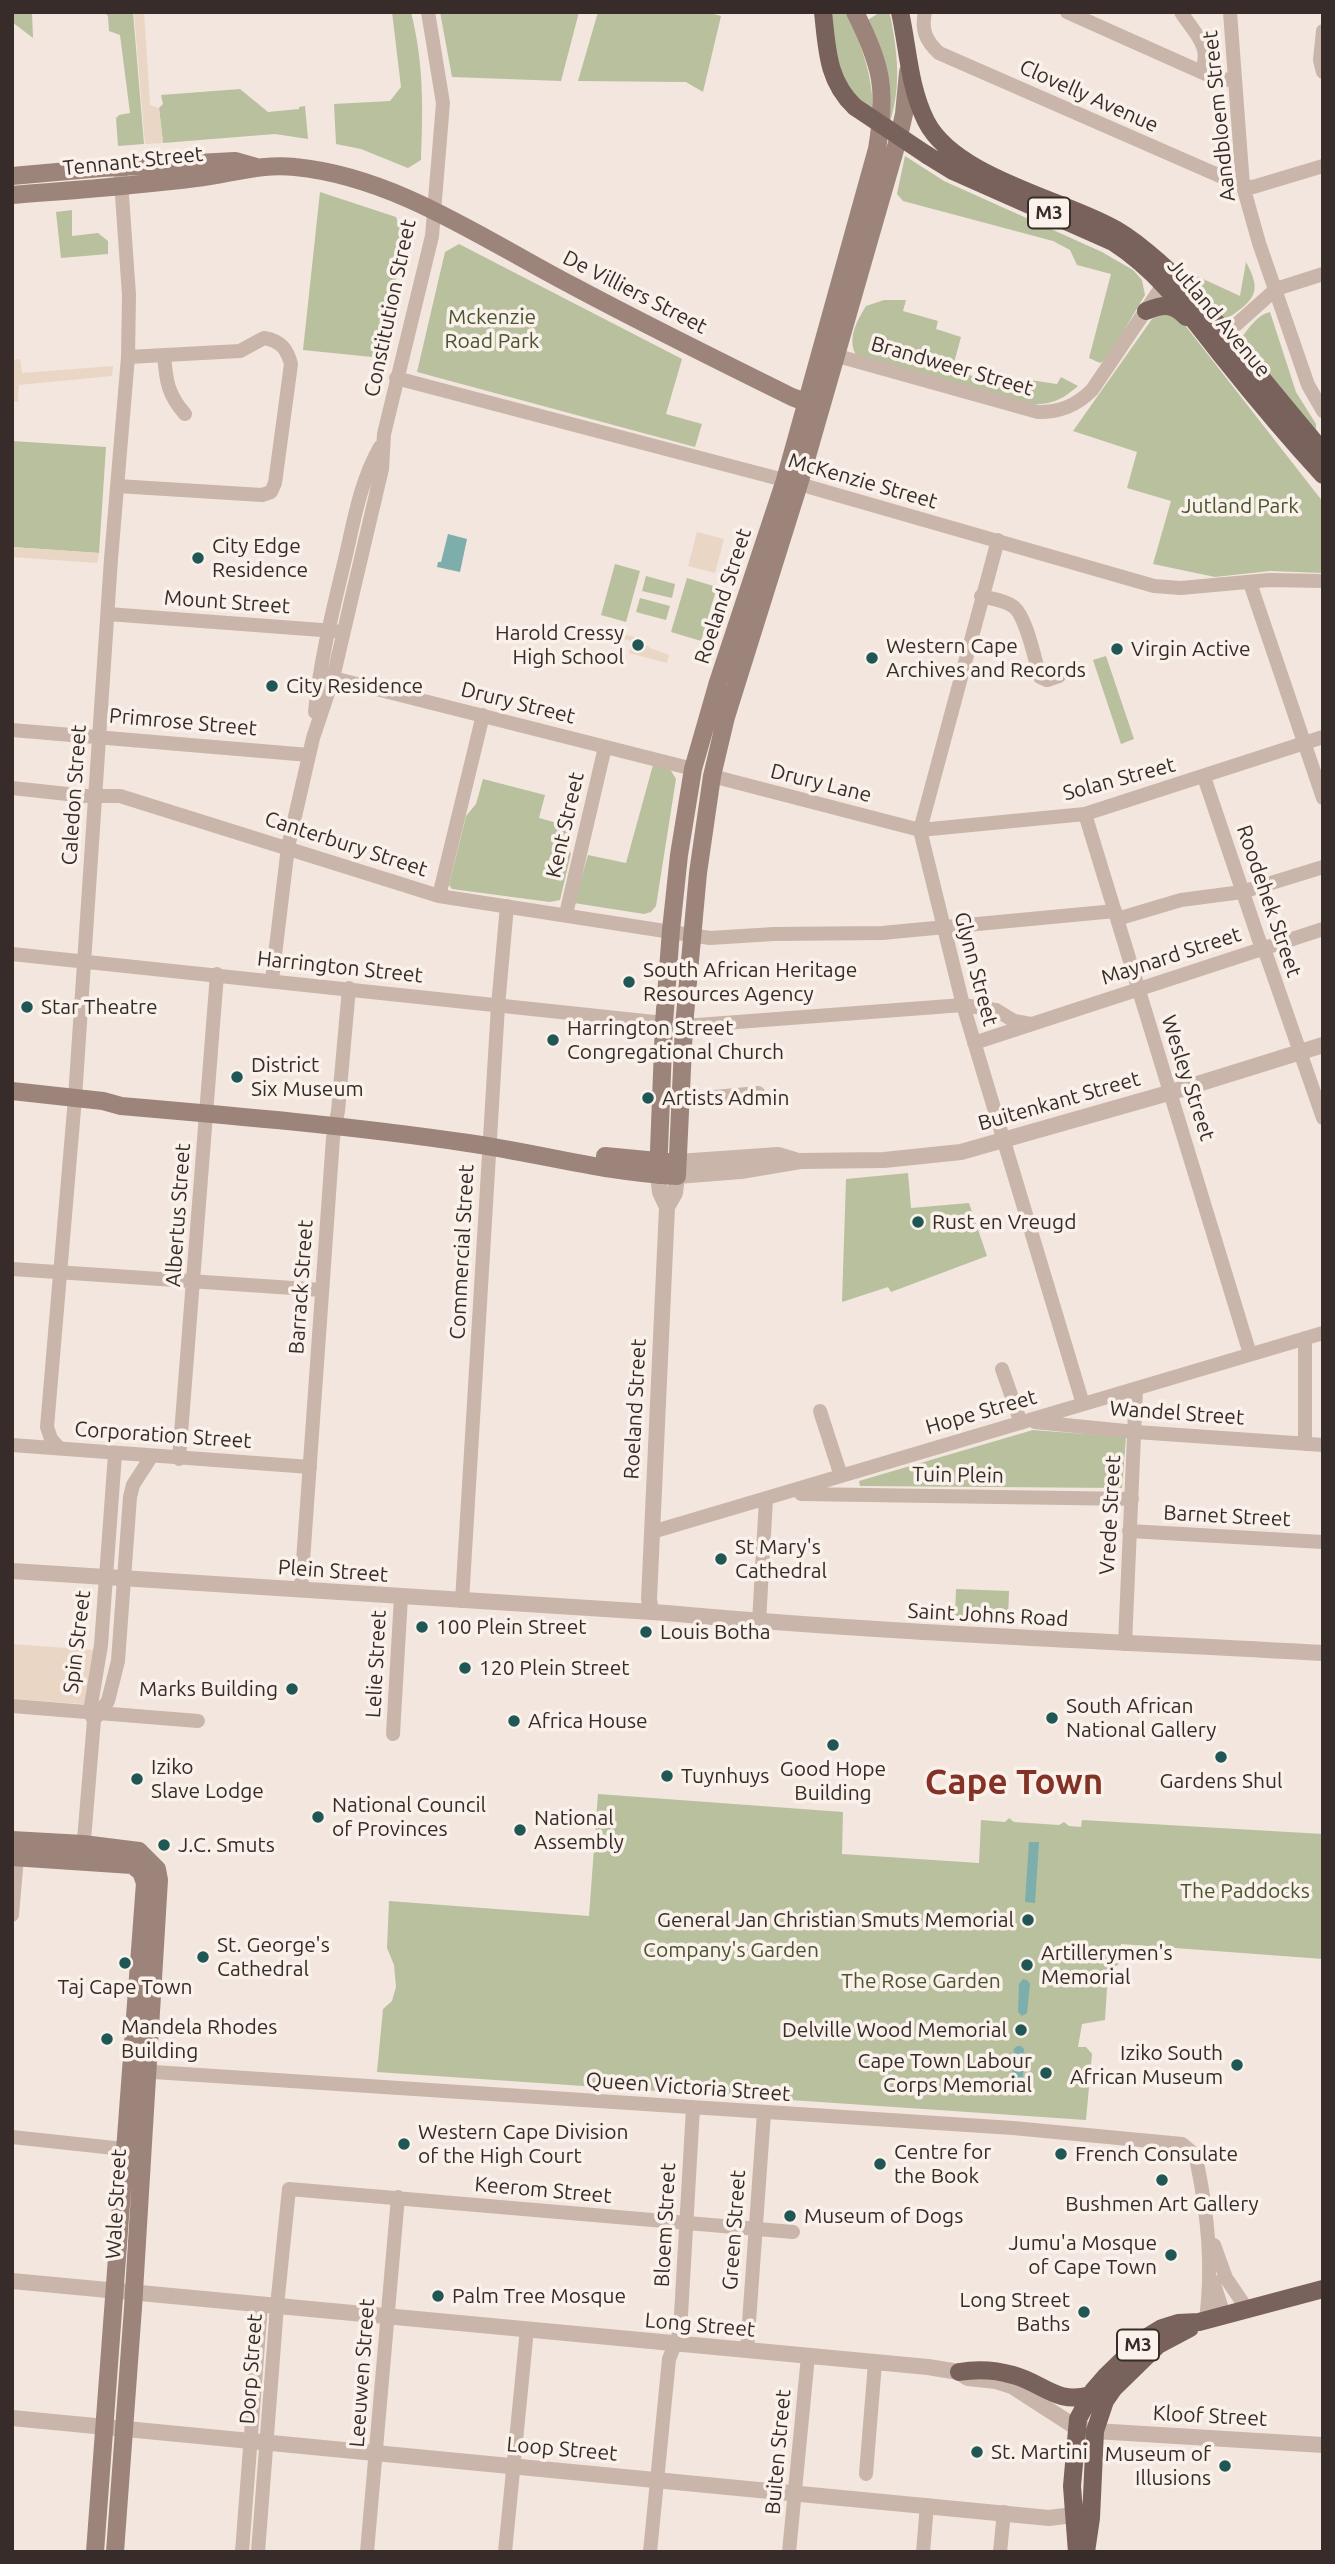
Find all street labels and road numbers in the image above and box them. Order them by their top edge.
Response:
street label: Aandbloem Street [1197,29,1241,203]
street label: Clovelly Avenue [1016,54,1162,138]
street label: Tennant Street [62,141,204,181]
road number: M3 [1028,197,1070,228]
street label: Constitution Street [359,217,421,399]
street label: De Villiers Street [559,245,711,339]
street label: Jutland Avenue [1162,254,1276,382]
street label: Brandweer Street [868,331,1036,401]
street label: McKenzie Street [786,448,940,514]
street label: Roeland Street [689,525,757,667]
street label: Mount Street [163,585,291,619]
street label: Drury Street [458,677,578,729]
street label: Primrose Street [108,703,258,741]
street label: Caledon Street [57,724,91,866]
street label: Solan Street [1060,752,1178,806]
street label: Drury Lane [768,758,874,808]
street label: Kent Street [541,770,589,880]
street label: Canterbury Street [261,806,431,882]
street label: Roodehek Street [1231,822,1307,980]
street label: Glynn Street [949,909,1003,1029]
street label: Maynard Street [1098,922,1244,990]
street label: Harrington Street [256,946,424,988]
street label: Wesley Street [1156,1012,1220,1144]
street label: Buitenkant Street [975,1066,1143,1136]
street label: Albertus Street [160,1142,196,1288]
street label: Commercial Street [445,1164,479,1340]
street label: Barrack Street [284,1219,318,1355]
street label: Roeland Street [619,1338,651,1480]
street label: Hope Street [923,1384,1039,1440]
street label: Wandel Street [1109,1396,1245,1430]
street label: Corporation Street [74,1416,252,1454]
street label: Vrede Street [1094,1455,1126,1575]
street label: Tuin Plein [912,1462,1004,1488]
street label: Barnet Street [1163,1500,1291,1532]
street label: Plein Street [277,1555,389,1587]
street label: Spin Street [58,1589,96,1695]
street label: Saint Johns Road [907,1598,1069,1632]
street label: Lelie Street [361,1609,391,1719]
street label: Queen Victoria Street [585,2067,791,2107]
street label: Wale Street [101,2148,131,2260]
street label: Bloem Street [649,2162,681,2288]
street label: Green Street [717,2169,751,2291]
street label: Keerom Street [473,2171,613,2209]
street label: Leeuwen Street [344,2298,380,2448]
street label: Long Street [644,2308,756,2342]
street label: Dorp Street [235,2313,267,2425]
road number: M3 [1117,2330,1159,2360]
street label: Buiten Street [760,2388,796,2516]
street label: Kloof Street [1152,2400,1268,2432]
street label: Loop Street [506,2432,618,2466]

